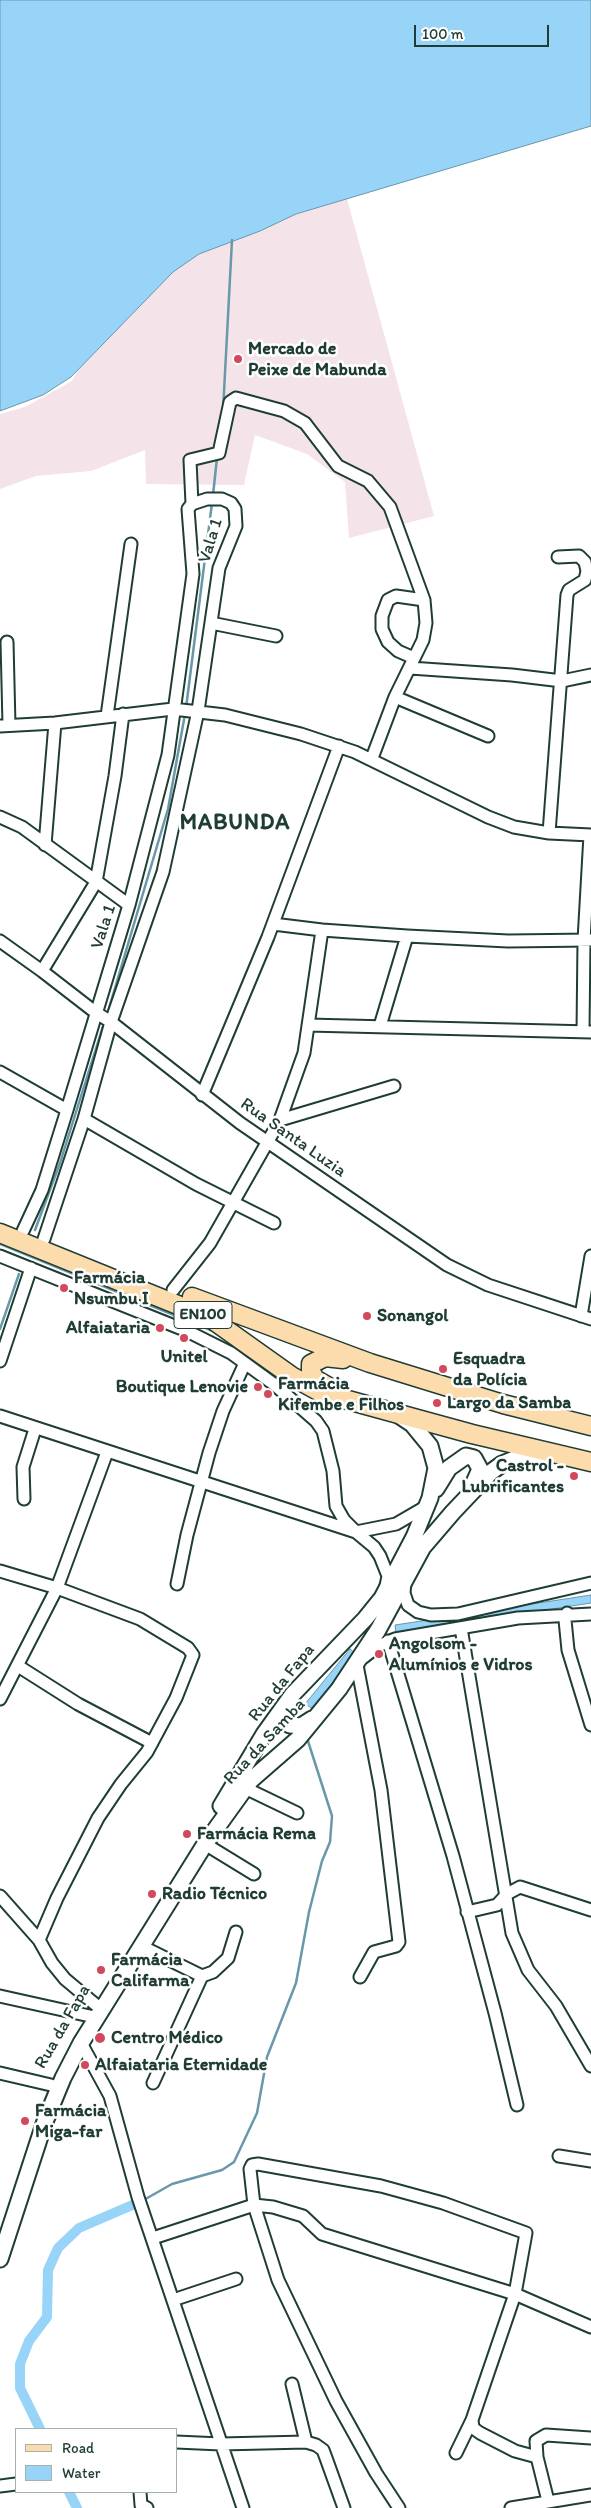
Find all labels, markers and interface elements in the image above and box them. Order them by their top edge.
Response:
scale bar [416,15,551,47]
text: 100 m [422,25,463,43]
place label: Mercado de Peixe de Mabunda [248,338,386,380]
marker: Mercado de Peixe de Mabunda [232,353,244,365]
street label: Vala 1 [194,516,228,566]
district label: MABUNDA [179,810,291,836]
street label: Vala 1 [87,902,121,952]
street label: Rua Santa Luzia [236,1094,350,1182]
place label: Farmácia Nsumbu I [74,1267,149,1310]
marker: Farmácia Nsumbu I [58,1282,70,1294]
road number: EN100 [174,1302,232,1328]
place label: Sonangol [377,1305,448,1327]
marker: Sonangol [361,1310,373,1322]
place label: Alfaiataria [66,1317,150,1339]
marker: Alfaiataria [154,1322,166,1334]
marker: Unitel [178,1332,190,1344]
place label: Unitel [160,1346,208,1368]
place label: Esquadra da Polícia [453,1348,527,1390]
marker: Esquadra da Polícia [437,1363,449,1375]
place label: Farmácia Kifembe e Filhos [278,1373,404,1416]
place label: Boutique Lenovie [116,1376,248,1398]
marker: Boutique Lenovie [252,1381,264,1393]
marker: Farmácia Kifembe e Filhos [262,1388,274,1400]
place label: Largo da Samba [447,1392,571,1414]
marker: Largo da Samba [431,1397,443,1409]
place label: Castrol - Lubrificantes [462,1455,564,1498]
marker: Castrol - Lubrificantes [568,1470,580,1482]
place label: Angolsom - Alumínios e Vidros [389,1633,532,1676]
street label: Rua da Fapa [244,1640,320,1726]
marker: Angolsom - Alumínios e Vidros [373,1648,385,1660]
street label: Rua da Samba [220,1694,310,1790]
place label: Farmácia Rema [197,1823,316,1845]
marker: Farmácia Rema [181,1828,193,1840]
place label: Radio Técnico [162,1883,267,1905]
marker: Radio Técnico [146,1888,158,1900]
place label: Farmácia Califarma [111,1949,189,1992]
marker: Farmácia Califarma [95,1964,107,1976]
street label: Rua da Fapa [30,1981,96,2073]
place label: Centro Médico [111,2027,223,2049]
marker: Centro Médico [93,2031,107,2045]
place label: Alfaiataria Eternidade [95,2054,267,2076]
marker: Alfaiataria Eternidade [79,2059,91,2071]
place label: Farmácia Miga-far [35,2100,106,2142]
marker: Farmácia Miga-far [19,2115,31,2127]
legend [15,2428,178,2493]
text: Road [62,2439,94,2457]
text: Water [62,2464,100,2482]

